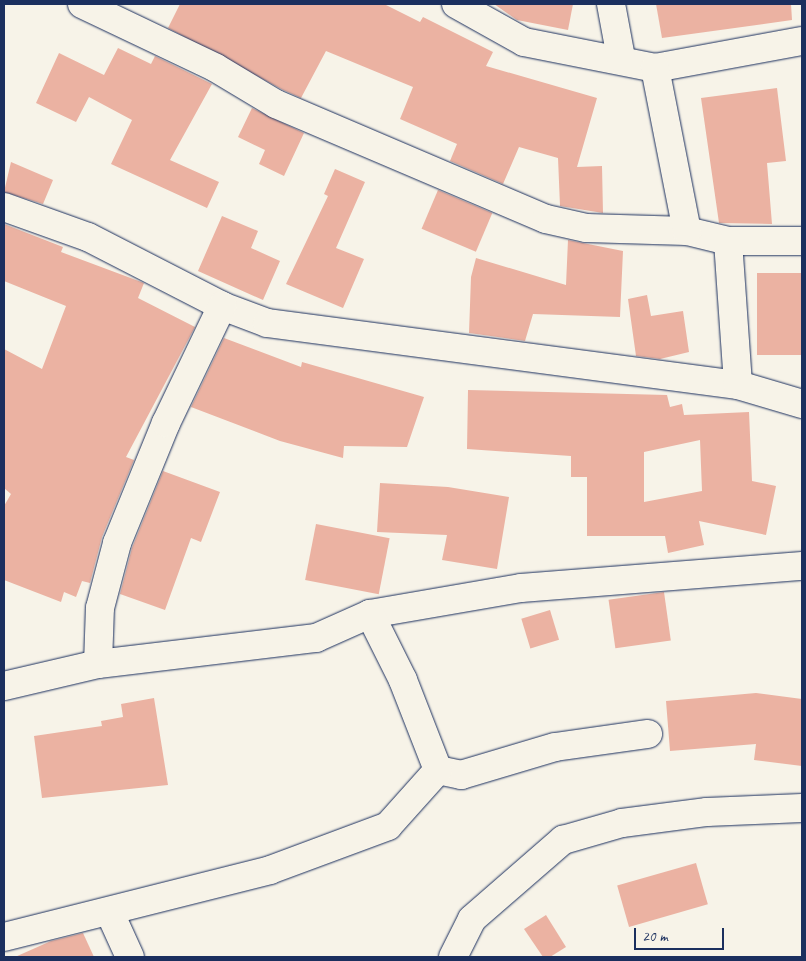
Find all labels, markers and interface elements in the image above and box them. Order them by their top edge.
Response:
scale bar [636,918,726,950]
text: 20 m [642,927,668,946]

